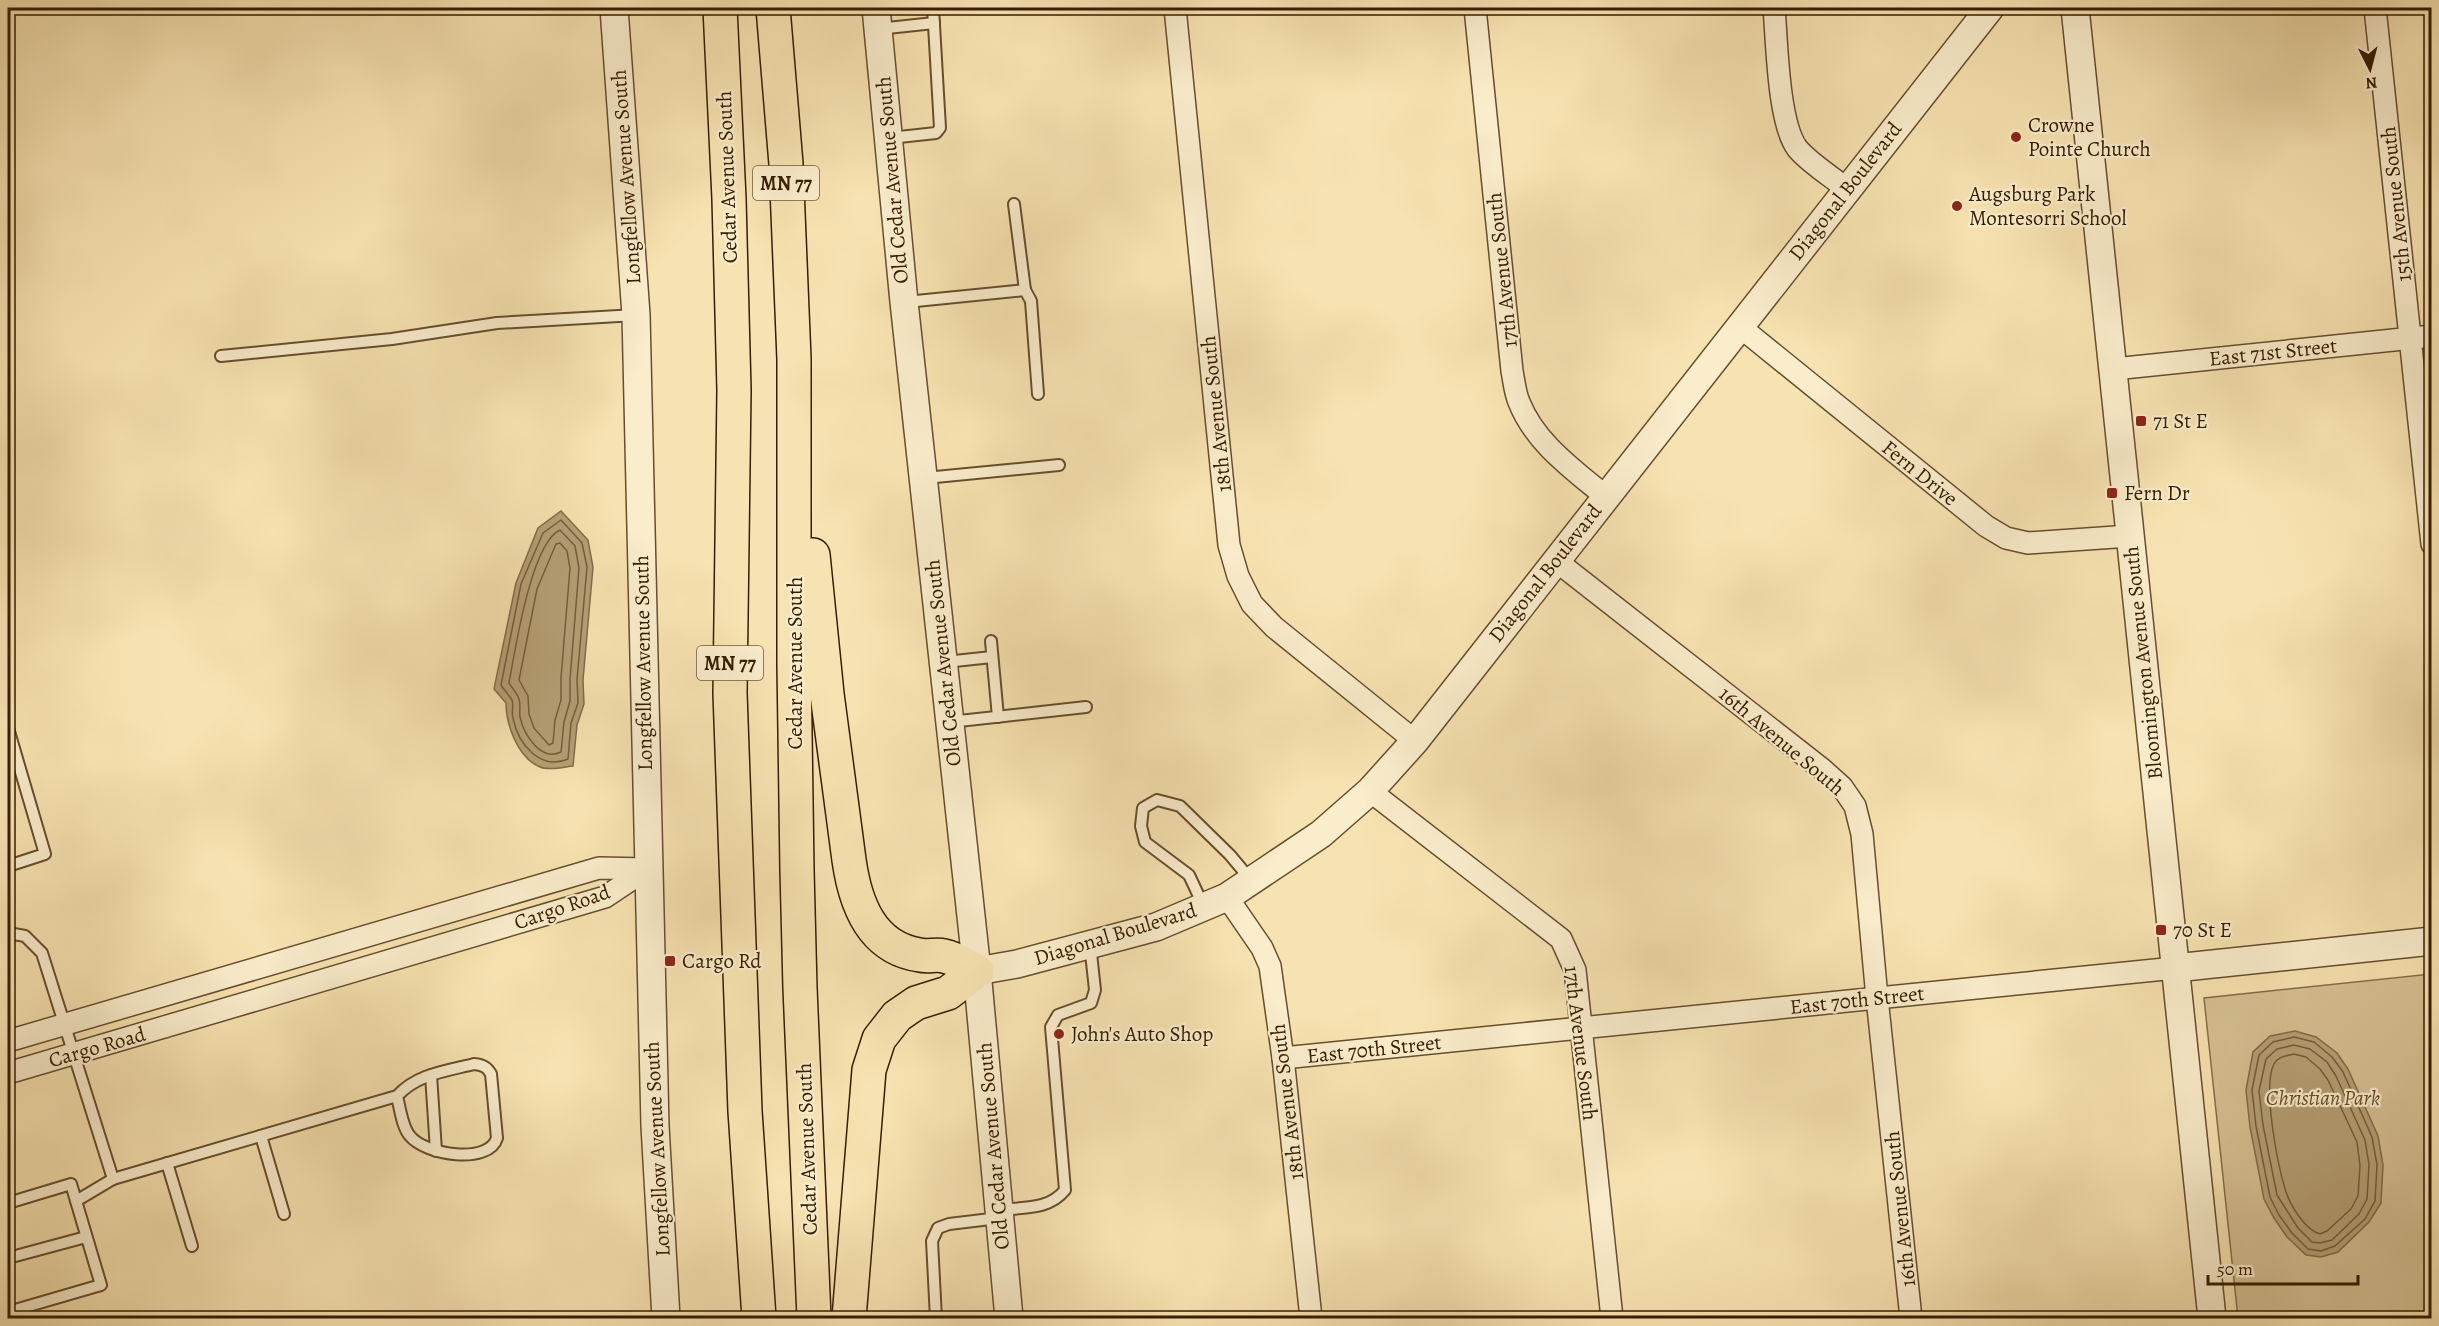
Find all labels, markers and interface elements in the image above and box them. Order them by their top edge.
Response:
north arrow [2340,39,2400,99]
street label: Longfellow Avenue South [605,68,647,286]
text: N [2364,71,2378,95]
street label: Old Cedar Avenue South [869,75,915,285]
street label: Cedar Avenue South [710,90,744,264]
place label: Crowne Pointe Church [2028,111,2151,163]
street label: Diagonal Boulevard [1782,115,1908,266]
street label: 15th Avenue South [2374,125,2418,283]
marker: Crowne Pointe Church [2009,130,2023,144]
road number: MN 77 [753,166,819,200]
place label: Augsburg Park Montesorri School [1968,180,2127,232]
street label: 17th Avenue South [1480,191,1524,349]
marker: Augsburg Park Montesorri School [1950,199,1964,213]
street label: East 71st Street [2208,331,2338,373]
street label: 18th Avenue South [1194,334,1238,494]
place label: 71 St E [2153,407,2208,435]
marker: 71 St E [2134,414,2148,428]
street label: Fern Drive [1876,434,1964,512]
place label: Fern Dr [2124,479,2190,507]
marker: Fern Dr [2105,486,2119,500]
street label: Diagonal Boulevard [1482,497,1608,648]
street label: Bloomington Avenue South [2117,545,2169,781]
street label: Longfellow Avenue South [627,555,659,771]
street label: Old Cedar Avenue South [918,558,968,768]
street label: Cedar Avenue South [781,577,809,749]
road number: MN 77 [697,646,763,680]
street label: 16th Avenue South [1713,680,1851,802]
street label: Cargo Road [510,877,614,936]
street label: Diagonal Boulevard [1030,896,1200,972]
place label: 70 St E [2173,916,2232,944]
marker: 70 St E [2154,923,2168,937]
place label: Cargo Rd [682,947,762,975]
marker: Cargo Rd [663,954,677,968]
street label: 17th Avenue South [1558,964,1604,1122]
street label: East 70th Street [1788,979,1926,1021]
street label: Cargo Road [45,1020,150,1074]
place label: John's Auto Shop [1071,1020,1213,1048]
street label: 18th Avenue South [1264,1022,1310,1182]
marker: John's Auto Shop [1052,1027,1066,1041]
street label: East 70th Street [1305,1028,1443,1070]
street label: Longfellow Avenue South [637,1041,677,1257]
street label: Old Cedar Avenue South [970,1041,1016,1251]
street label: Cedar Avenue South [790,1062,824,1236]
park label: Christian Park [2266,1084,2380,1112]
street label: 16th Avenue South [1878,1130,1922,1288]
scale bar [2208,1248,2358,1286]
text: 50 m [2217,1257,2253,1281]

